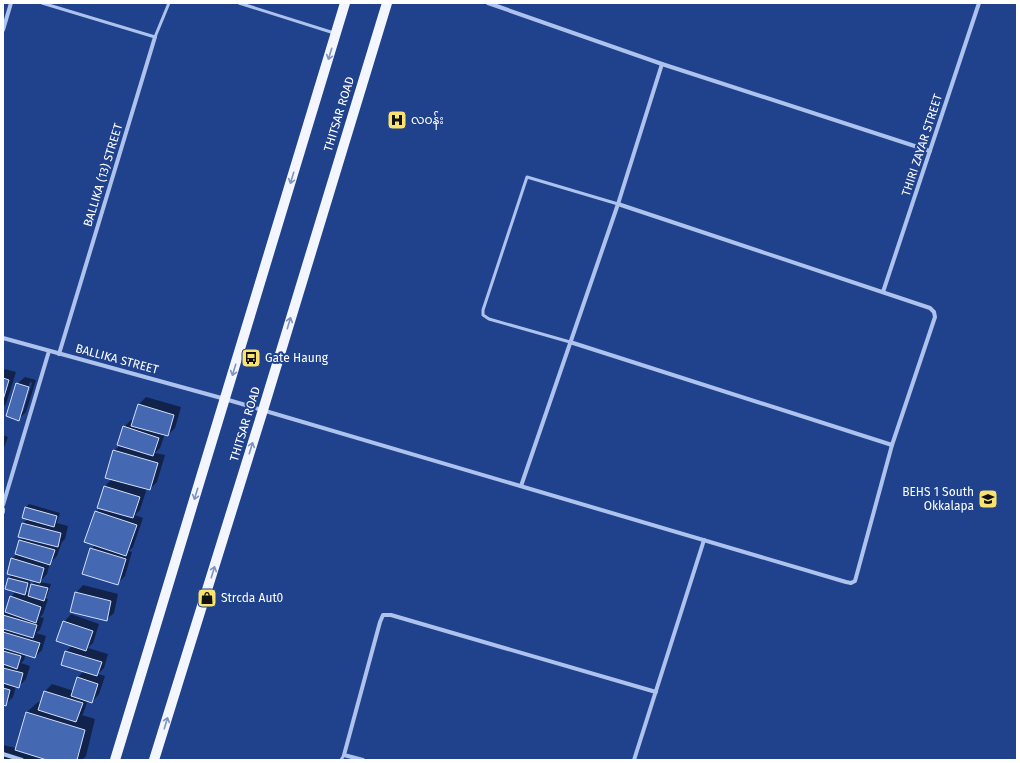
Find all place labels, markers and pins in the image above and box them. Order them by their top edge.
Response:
hospital icon: လဝန်း [386,109,408,131]
place label: လဝန်း [411,111,444,130]
bus stop icon: Gate Haung [240,347,262,369]
place label: Gate Haung [265,351,329,365]
place label: BEHS 1 South Okkalapa [902,485,974,513]
school or university icon: BEHS 1 South Okkalapa [977,488,999,510]
shop icon: Strcda Aut0 [196,587,218,609]
place label: Strcda Aut0 [221,591,284,605]

